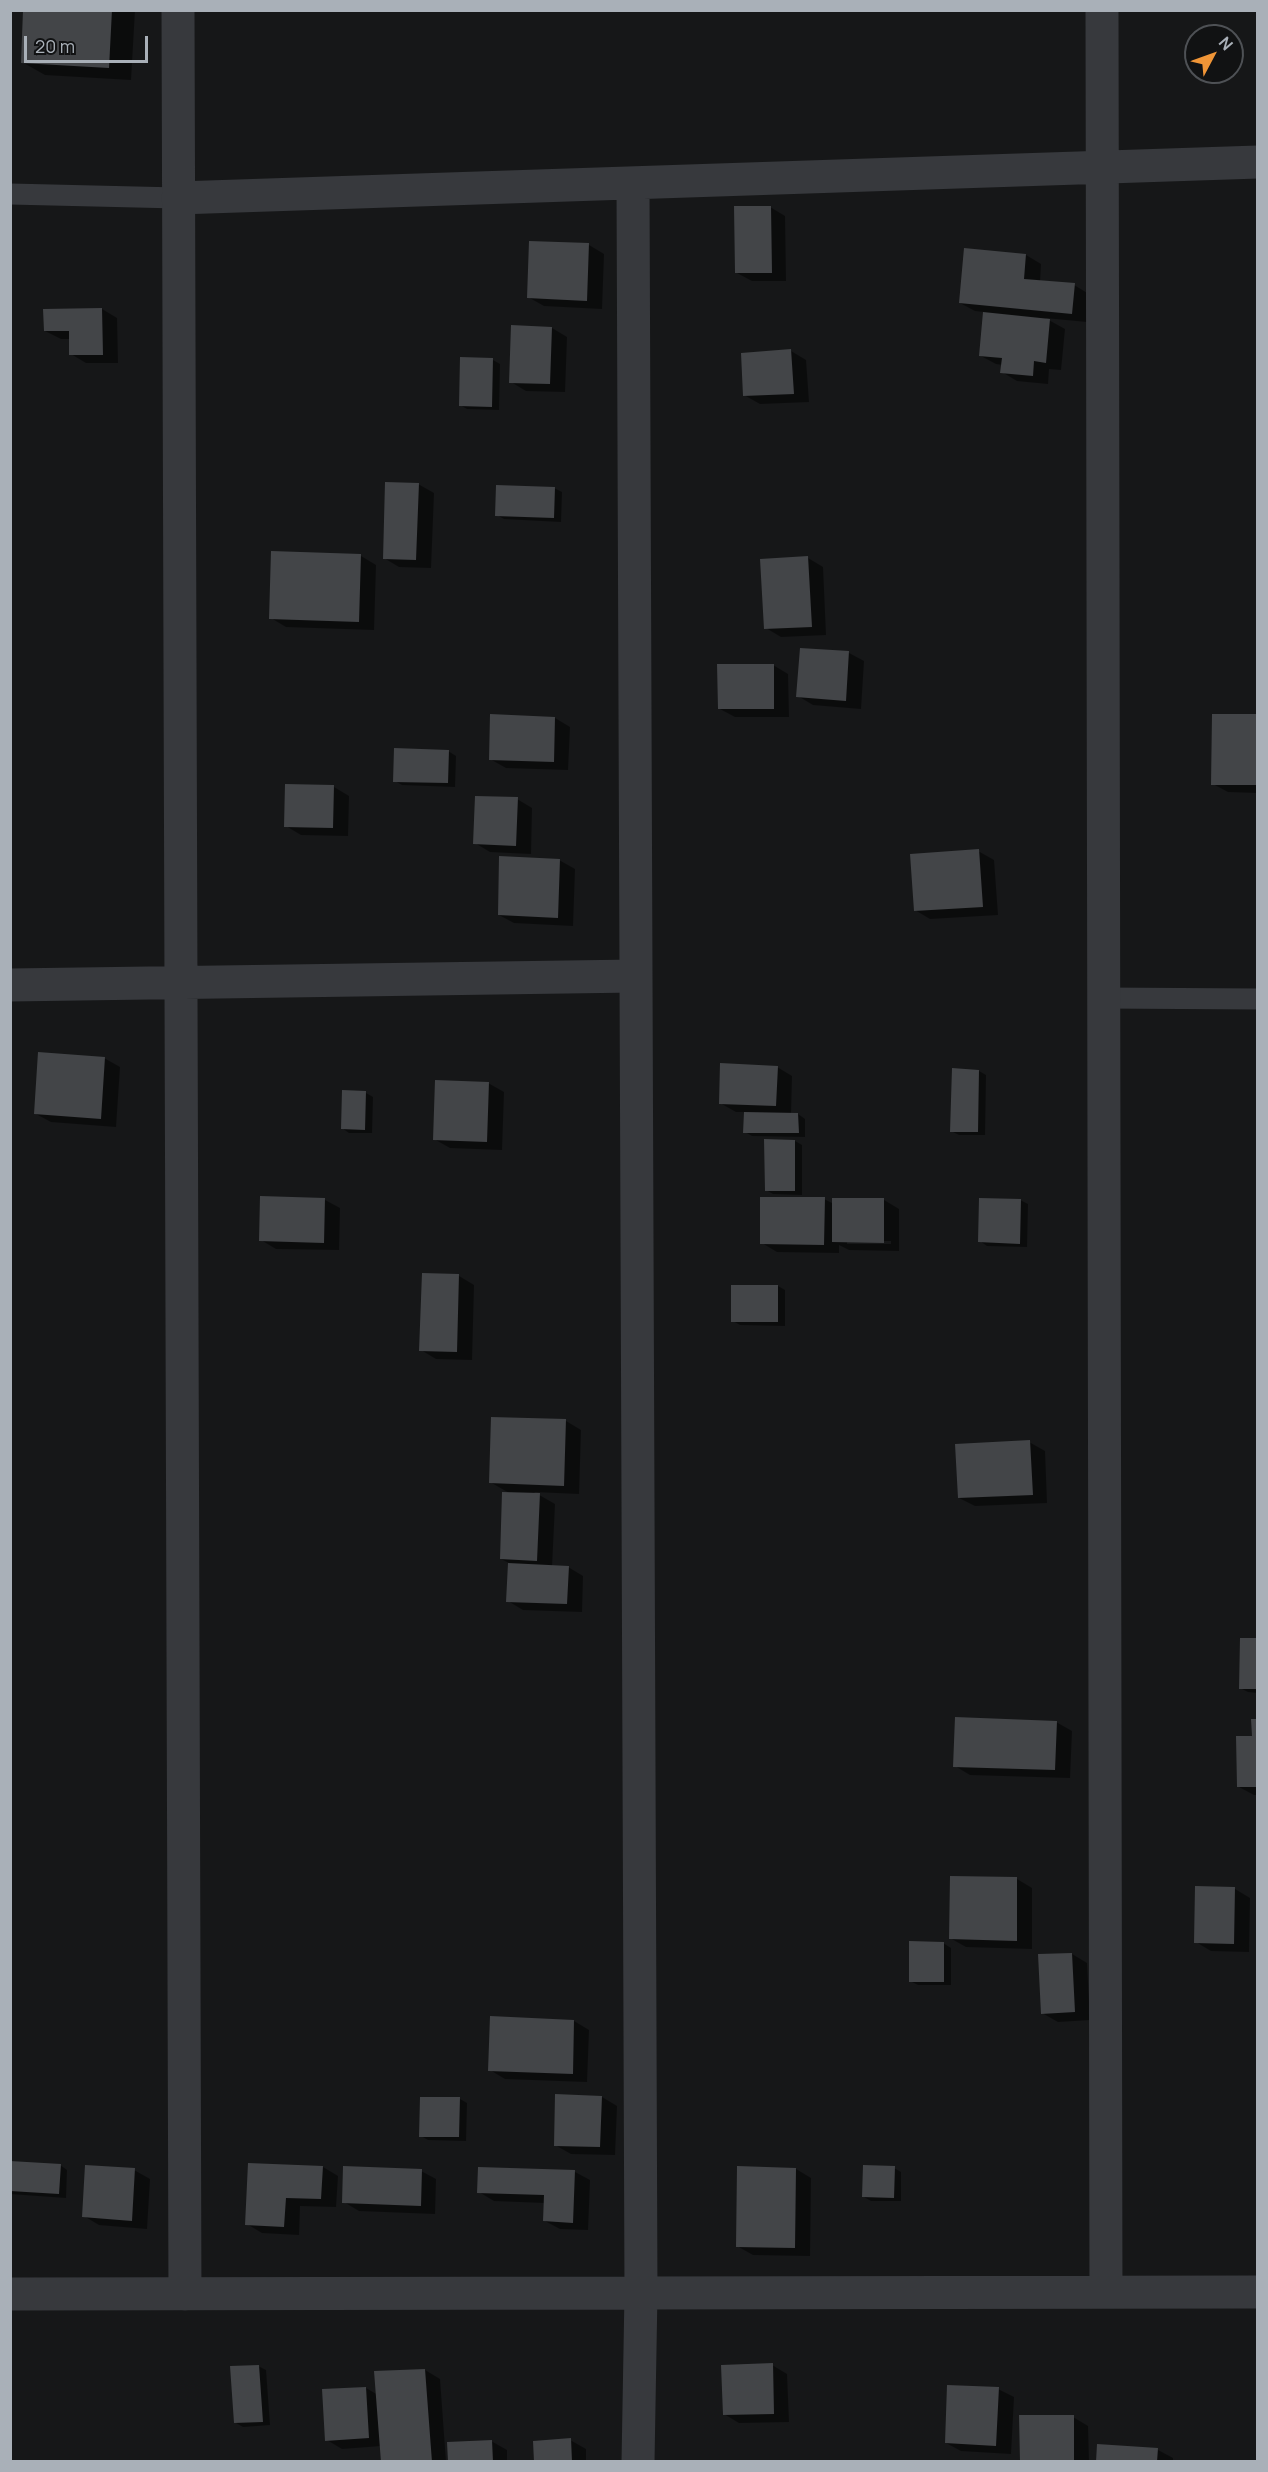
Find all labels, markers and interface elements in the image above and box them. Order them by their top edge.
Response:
scale bar [27,24,152,62]
north arrow [1184,24,1244,84]
text: N [1214,32,1238,55]
text: 20 m [35,34,75,58]

